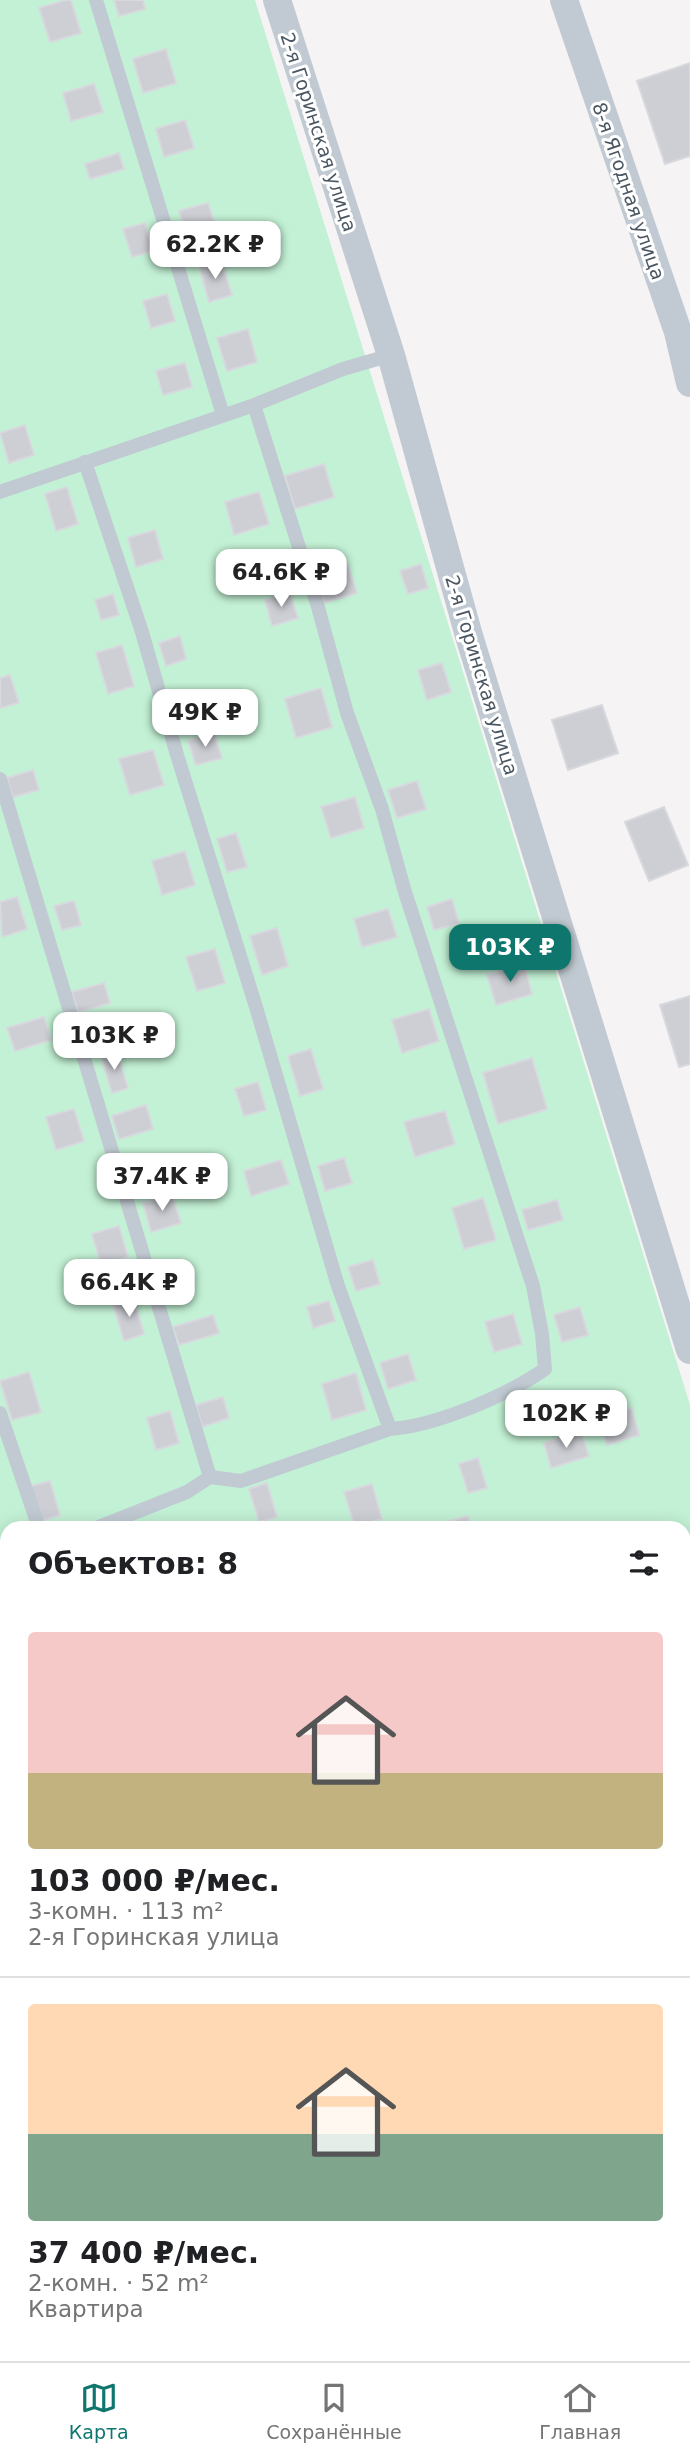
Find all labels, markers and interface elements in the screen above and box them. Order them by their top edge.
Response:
street label: 2-я Горинская улица [276,30,362,234]
street label: 8-я Ягодная улица [588,99,670,283]
pin: 62.2K ₽ [150,222,280,281]
text: 62.2K ₽ [166,231,264,257]
pin: 64.6K ₽ [216,550,346,609]
text: 64.6K ₽ [232,559,330,585]
street label: 2-я Горинская улица [441,572,523,778]
pin: 49K ₽ [156,690,254,749]
text: 49K ₽ [168,699,242,725]
pin: 103K ₽ [453,925,567,984]
text: 103K ₽ [465,934,555,960]
pin: 103K ₽ [57,1012,171,1072]
text: 103K ₽ [69,1022,159,1048]
pin: 37.4K ₽ [97,1154,227,1213]
text: 37.4K ₽ [113,1163,211,1189]
pin: 66.4K ₽ [64,1260,194,1319]
text: 66.4K ₽ [80,1269,178,1295]
pin: 102K ₽ [509,1390,623,1450]
text: 102K ₽ [521,1400,611,1426]
icon: filters [625,1544,663,1582]
text: Объектов: 8 [28,1546,238,1581]
icon: home [283,1677,409,1803]
text: 103 000 ₽/мес. [28,1863,280,1898]
text: 3-комн. · 113 m² [28,1898,223,1924]
text: 2-я Горинская улица [28,1924,280,1950]
icon: home [283,2049,409,2175]
text: 37 400 ₽/мес. [28,2235,259,2270]
text: 2-комн. · 52 m² [28,2270,209,2296]
text: Квартира [28,2296,144,2322]
tab: Карта [69,2379,129,2443]
tab: Сохранённые [266,2379,402,2443]
tab: Главная [539,2379,621,2443]

